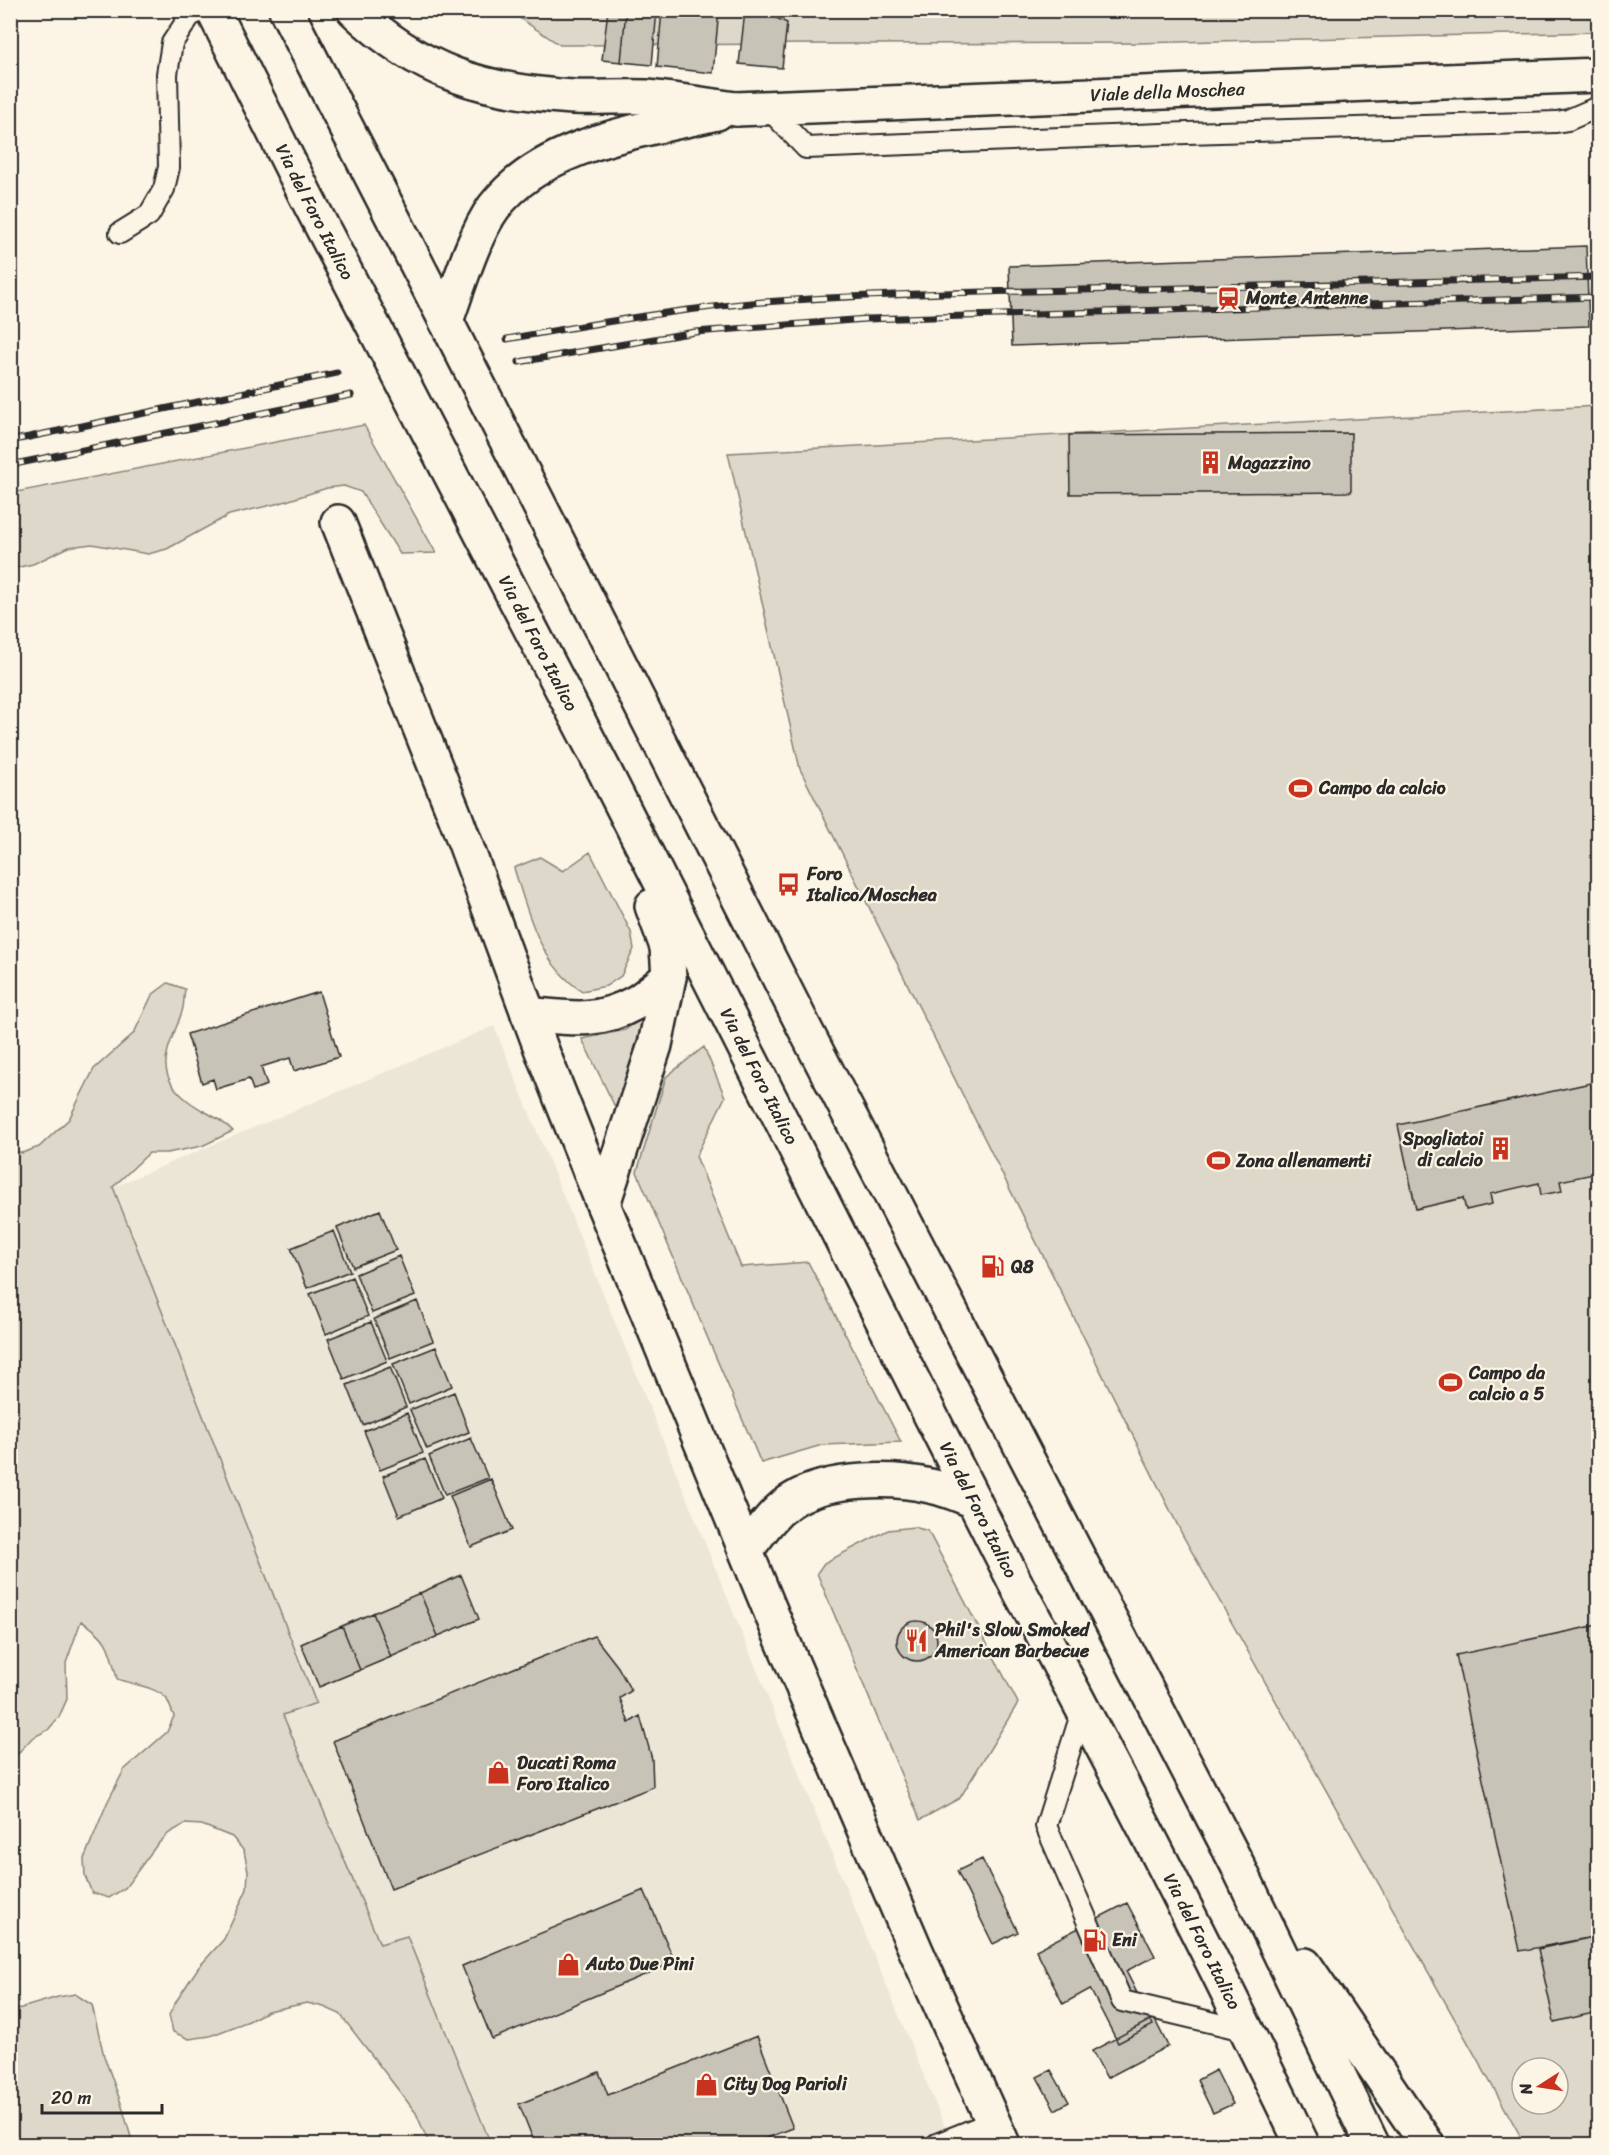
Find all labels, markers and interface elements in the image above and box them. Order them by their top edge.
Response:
street label: Viale della Moschea [1090,73,1247,111]
street label: Via del Foro Italico [266,138,363,286]
place label: Monte Antenne [1245,282,1369,314]
station icon: Monte Antenne [1215,285,1241,311]
place label: Magazzino [1227,447,1312,479]
building icon: Magazzino [1197,450,1223,476]
street label: Via del Foro Italico [490,569,587,717]
place label: Campo da calcio [1318,772,1446,804]
sports icon: Campo da calcio [1288,775,1314,801]
place label: Foro Italico/Moschea [806,858,938,911]
bus stop icon: Foro Italico/Moschea [776,871,802,897]
street label: Via del Foro Italico [711,1002,807,1150]
place label: Spogliatoi di calcio [1402,1123,1484,1176]
building icon: Spogliatoi di calcio [1488,1136,1514,1162]
place label: Zona allenamenti [1235,1145,1372,1177]
sports icon: Zona allenamenti [1205,1148,1231,1174]
place label: Q8 [1011,1251,1034,1283]
fuel station icon: Q8 [980,1254,1006,1280]
place label: Campo da calcio a 5 [1468,1357,1546,1410]
sports icon: Campo da calcio a 5 [1438,1370,1464,1396]
street label: Via del Foro Italico [930,1436,1027,1584]
place label: Phil's Slow Smoked American Barbecue [934,1614,1090,1667]
restaurant icon: Phil's Slow Smoked American Barbecue [904,1627,930,1653]
place label: Ducati Roma Foro Italico [516,1747,617,1800]
shop icon: Ducati Roma Foro Italico [486,1760,512,1786]
street label: Via del Foro Italico [1154,1867,1250,2015]
place label: Eni [1112,1924,1138,1956]
fuel station icon: Eni [1081,1927,1107,1953]
place label: Auto Due Pini [585,1948,695,1980]
shop icon: Auto Due Pini [555,1951,581,1977]
north arrow [1510,2056,1570,2116]
place label: City Dog Parioli [723,2068,848,2100]
shop icon: City Dog Parioli [693,2071,719,2097]
scale bar [42,2077,162,2115]
text: N [1510,2080,1541,2098]
text: 20 m [51,2082,91,2114]

